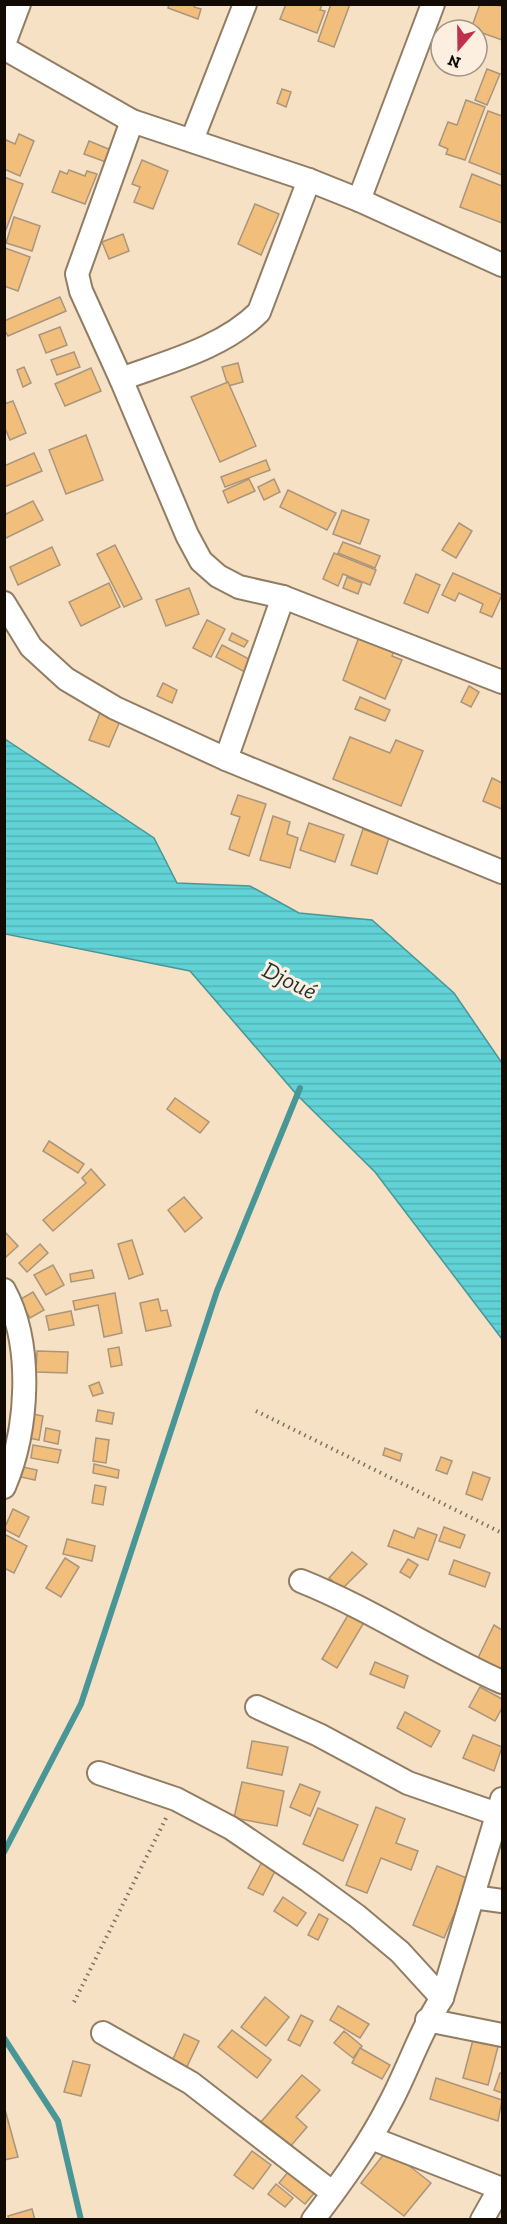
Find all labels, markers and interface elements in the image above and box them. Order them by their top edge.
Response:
north arrow [429,18,489,78]
text: N [445,51,463,73]
water label: Djoué [258,954,322,1006]

